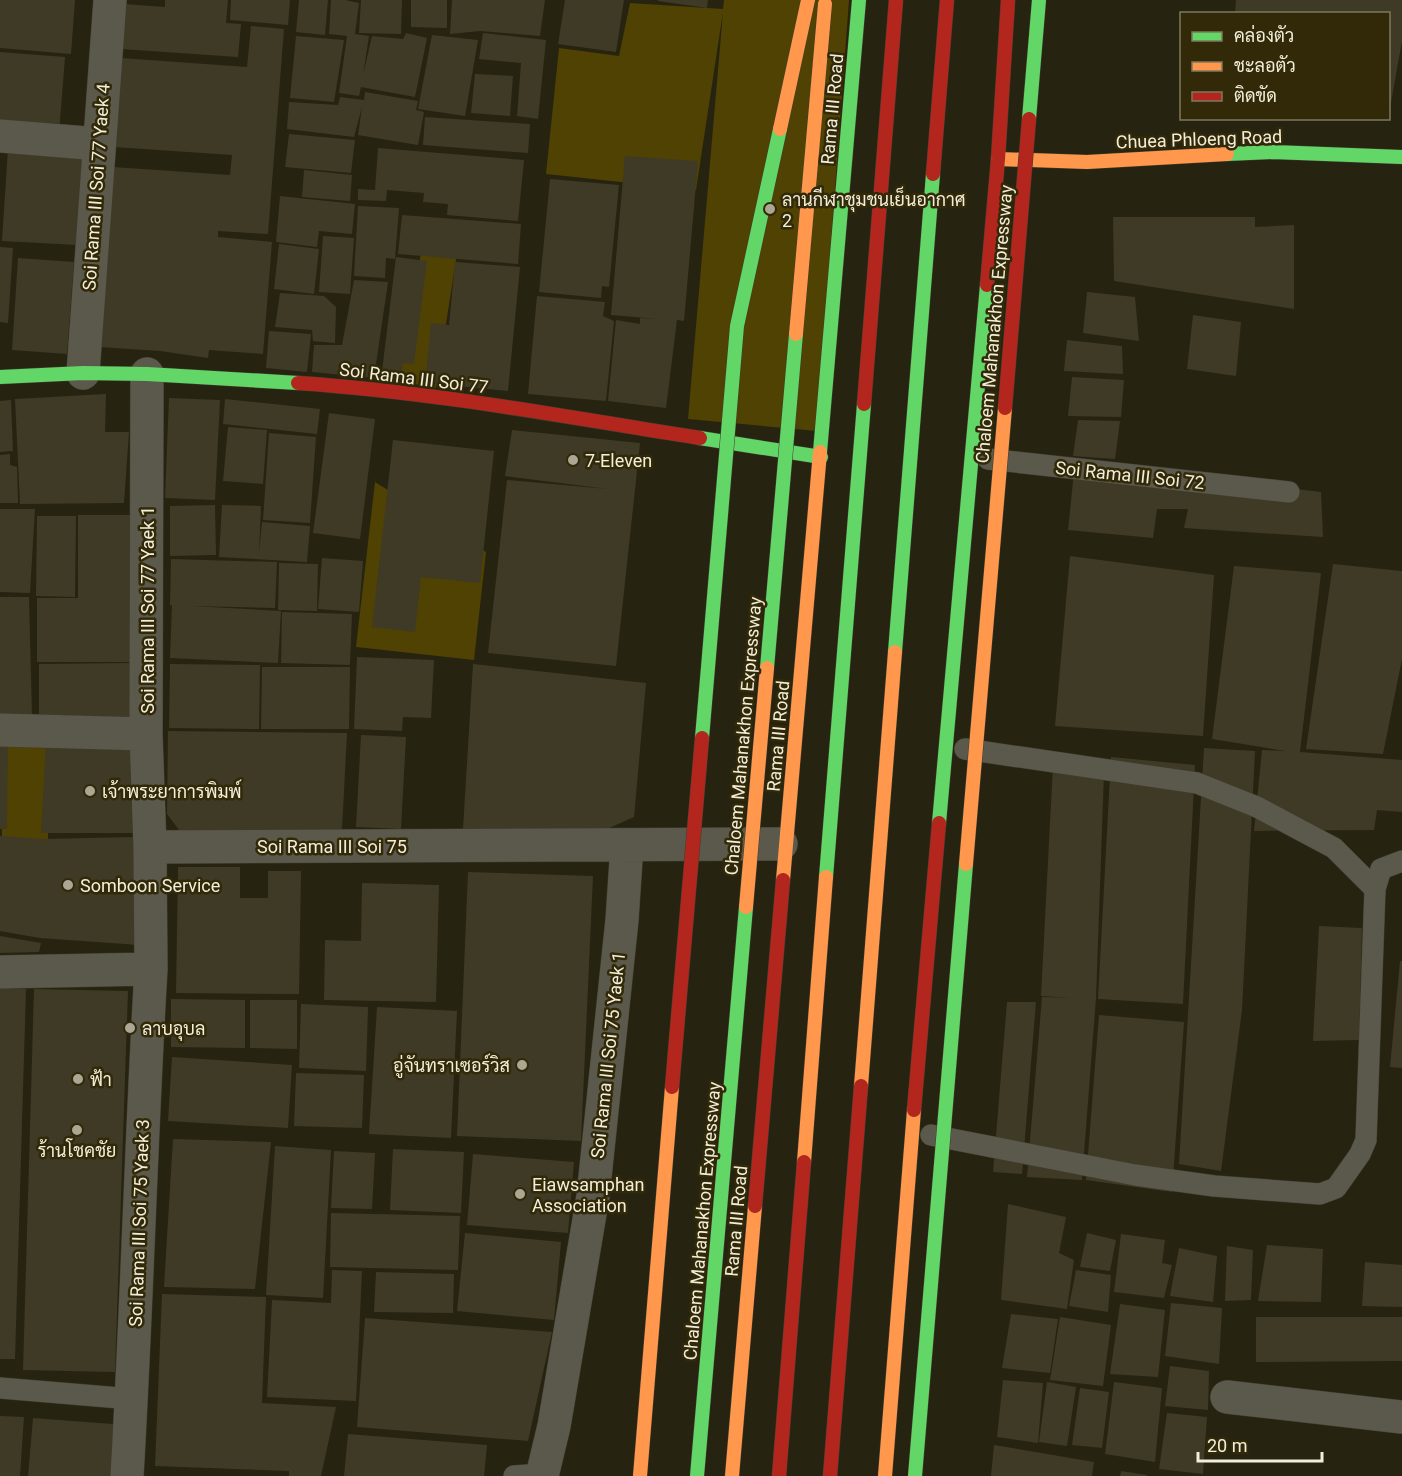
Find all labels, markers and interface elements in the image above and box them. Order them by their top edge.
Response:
legend [1180,12,1390,120]
text: คล่องตัว [1234,24,1294,46]
street label: Rama III Road [817,53,847,165]
text: ชะลอตัว [1234,55,1296,76]
street label: Soi Rama III Soi 77 Yaek 4 [78,83,114,291]
text: ติดขัด [1234,85,1277,106]
street label: Chuea Phloeng Road [1115,126,1283,152]
street label: Chaloem Mahanakhon Expressway [971,183,1017,464]
place label: ลานกีฬาชุมชนเย็นอากาศ 2 [782,186,966,231]
marker: ลานกีฬาชุมชนเย็นอากาศ 2 [763,202,777,216]
street label: Soi Rama III Soi 77 [338,358,490,398]
place label: 7-Eleven [585,450,652,471]
marker: 7-Eleven [566,453,580,467]
street label: Soi Rama III Soi 72 [1054,457,1206,493]
street label: Soi Rama III Soi 77 Yaek 1 [137,506,158,714]
street label: Chaloem Mahanakhon Expressway [720,595,766,876]
street label: Rama III Road [763,680,793,792]
place label: เจ้าพระยาการพิมพ์ [102,779,241,802]
marker: เจ้าพระยาการพิมพ์ [83,784,97,798]
street label: Soi Rama III Soi 75 [257,836,407,857]
place label: Somboon Service [80,875,220,896]
marker: Somboon Service [61,878,75,892]
street label: Soi Rama III Soi 75 Yaek 1 [587,951,629,1159]
place label: ลาบอุบล [142,1018,205,1041]
marker: ลาบอุบล [123,1021,137,1035]
place label: อู่จันทราเซอร์วิส [393,1053,510,1079]
marker: อู่จันทราเซอร์วิส [515,1058,529,1072]
place label: ฟ้า [90,1069,112,1090]
marker: ฟ้า [71,1072,85,1086]
street label: Chaloem Mahanakhon Expressway [679,1080,725,1361]
street label: Soi Rama III Soi 75 Yaek 3 [125,1119,153,1327]
marker: ร้านโชคชัย [70,1123,84,1137]
place label: ร้านโชคชัย [38,1138,116,1161]
street label: Rama III Road [721,1165,751,1277]
place label: Eiawsamphan Association [532,1174,645,1216]
marker: Eiawsamphan Association [513,1187,527,1201]
scale bar [1198,1425,1322,1463]
text: 20 m [1207,1435,1247,1456]

